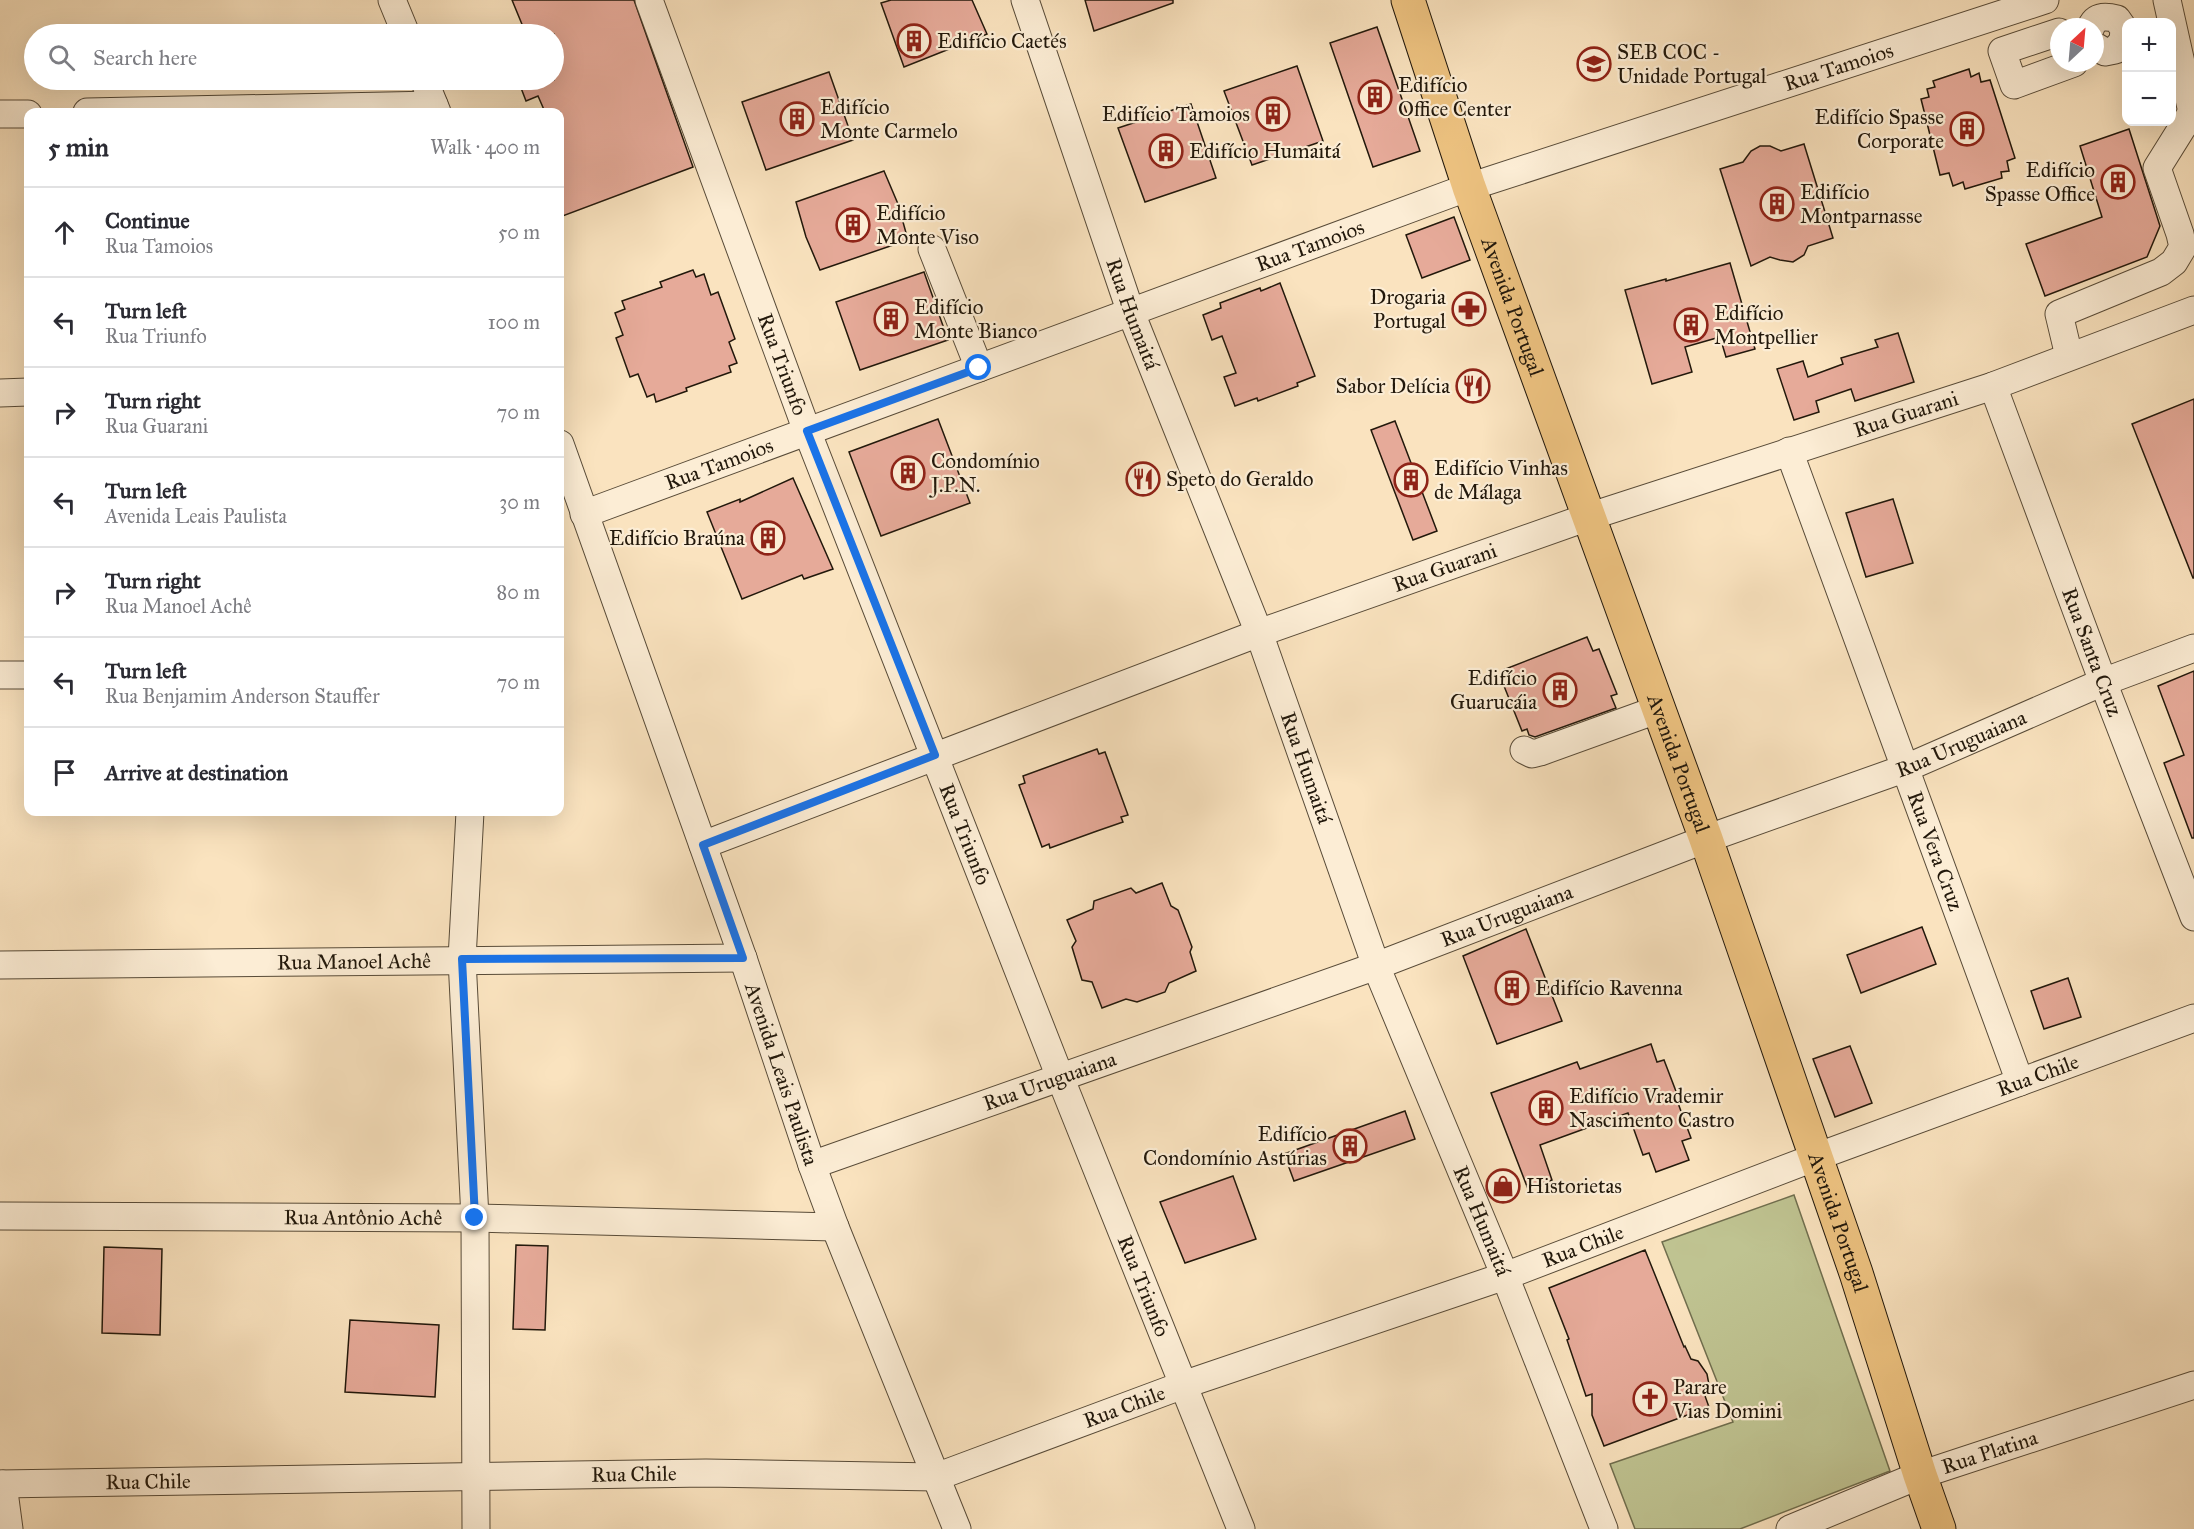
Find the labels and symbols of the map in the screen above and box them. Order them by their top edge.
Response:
north arrow [2050,18,2104,72]
building icon: Edifício Caetés [896,23,932,59]
place label: Edifício Caetés [937,28,1067,54]
street label: Rua Tamoios [1780,37,1897,97]
place label: SEB COC - Unidade Portugal [1617,39,1767,89]
school or university icon: SEB COC - Unidade Portugal [1576,46,1612,82]
place label: Edifício Office Center [1398,72,1511,122]
building icon: Edifício Office Center [1357,79,1393,115]
place label: Edifício Monte Carmelo [820,94,958,144]
building icon: Edifício Tamoios [1255,96,1291,132]
building icon: Edifício Monte Carmelo [779,101,815,137]
place label: Edifício Tamoios [1102,101,1250,127]
place label: Edifício Spasse Corporate [1815,104,1944,154]
building icon: Edifício Spasse Corporate [1949,111,1985,147]
building icon: Edifício Humaitá [1148,133,1184,169]
place label: Edifício Humaitá [1189,138,1341,164]
place label: Edifício Spasse Office [1985,157,2095,207]
building icon: Edifício Spasse Office [2100,164,2136,200]
place label: Edifício Montparnasse [1800,179,1923,229]
building icon: Edifício Montparnasse [1759,186,1795,222]
place label: Edifício Monte Viso [876,200,979,250]
building icon: Edifício Monte Viso [835,207,871,243]
street label: Rua Tamoios [1252,214,1368,278]
street label: Avenida Portugal [1475,233,1550,380]
street label: Rua Humaitá [1100,255,1165,374]
place label: Drogaria Portugal [1370,284,1446,334]
pharmacy icon: Drogaria Portugal [1451,291,1487,327]
place label: Edifício Monte Bianco [914,294,1038,344]
place label: Edifício Montpellier [1714,300,1818,350]
building icon: Edifício Monte Bianco [873,301,909,337]
building icon: Edifício Montpellier [1673,307,1709,343]
street label: Rua Triunfo [752,310,813,419]
route start [965,354,991,380]
restaurant icon: Sabor Delícia [1455,368,1491,404]
place label: Sabor Delícia [1336,373,1450,399]
street label: Rua Guarani [1850,385,1962,443]
street label: Rua Tamoios [661,432,777,496]
place label: Condomínio J.P.N. [929,448,1040,498]
building icon: Condomínio J.P.N. [890,455,926,491]
place label: Edifício Vinhas de Málaga [1434,455,1568,505]
restaurant icon: Speto do Geraldo [1125,461,1161,497]
building icon: Edifício Vinhas de Málaga [1393,462,1429,498]
place label: Speto do Geraldo [1166,466,1314,492]
building icon: Edifício Braúna [750,520,786,556]
place label: Edifício Braúna [609,525,745,551]
street label: Rua Guarani [1389,537,1500,598]
street label: Rua Santa Cruz [2056,584,2128,721]
place label: Edifício Guarucáia [1450,665,1537,715]
building icon: Edifício Guarucáia [1542,672,1578,708]
street label: Avenida Portugal [1641,689,1716,837]
street label: Rua Uruguaiana [1893,704,2030,783]
street label: Rua Humaitá [1275,708,1338,827]
street label: Rua Triunfo [933,780,997,889]
street label: Rua Vera Cruz [1902,788,1969,915]
street label: Rua Uruguaiana [1437,879,1576,953]
street label: Rua Manoel Achê [277,948,431,975]
building icon: Edifício Ravenna [1494,970,1530,1006]
place label: Edifício Ravenna [1535,975,1683,1001]
street label: Avenida Leais Paulista [739,978,824,1169]
street label: Rua Uruguaiana [980,1046,1120,1117]
street label: Rua Chile [1993,1048,2083,1102]
place label: Edifício Vrademir Nascimento Castro [1569,1083,1735,1133]
building icon: Edifício Vrademir Nascimento Castro [1528,1090,1564,1126]
place label: Edifício Condomínio Astúrias [1143,1121,1327,1171]
building icon: Edifício Condomínio Astúrias [1332,1128,1368,1164]
street label: Avenida Portugal [1802,1148,1874,1296]
street label: Rua Humaitá [1448,1162,1517,1280]
shop icon: Historietas [1485,1168,1521,1204]
place label: Historietas [1526,1173,1622,1199]
street label: Rua Antônio Achê [284,1204,443,1231]
route end [461,1204,487,1230]
street label: Rua Chile [1538,1219,1628,1274]
street label: Rua Triunfo [1112,1232,1176,1341]
place label: Parare Vias Domini [1672,1374,1782,1424]
street label: Rua Chile [1080,1380,1169,1434]
church icon: Parare Vias Domini [1632,1381,1668,1417]
street label: Rua Platina [1938,1424,2041,1480]
street label: Rua Chile [591,1460,677,1488]
street label: Rua Chile [105,1468,191,1495]

